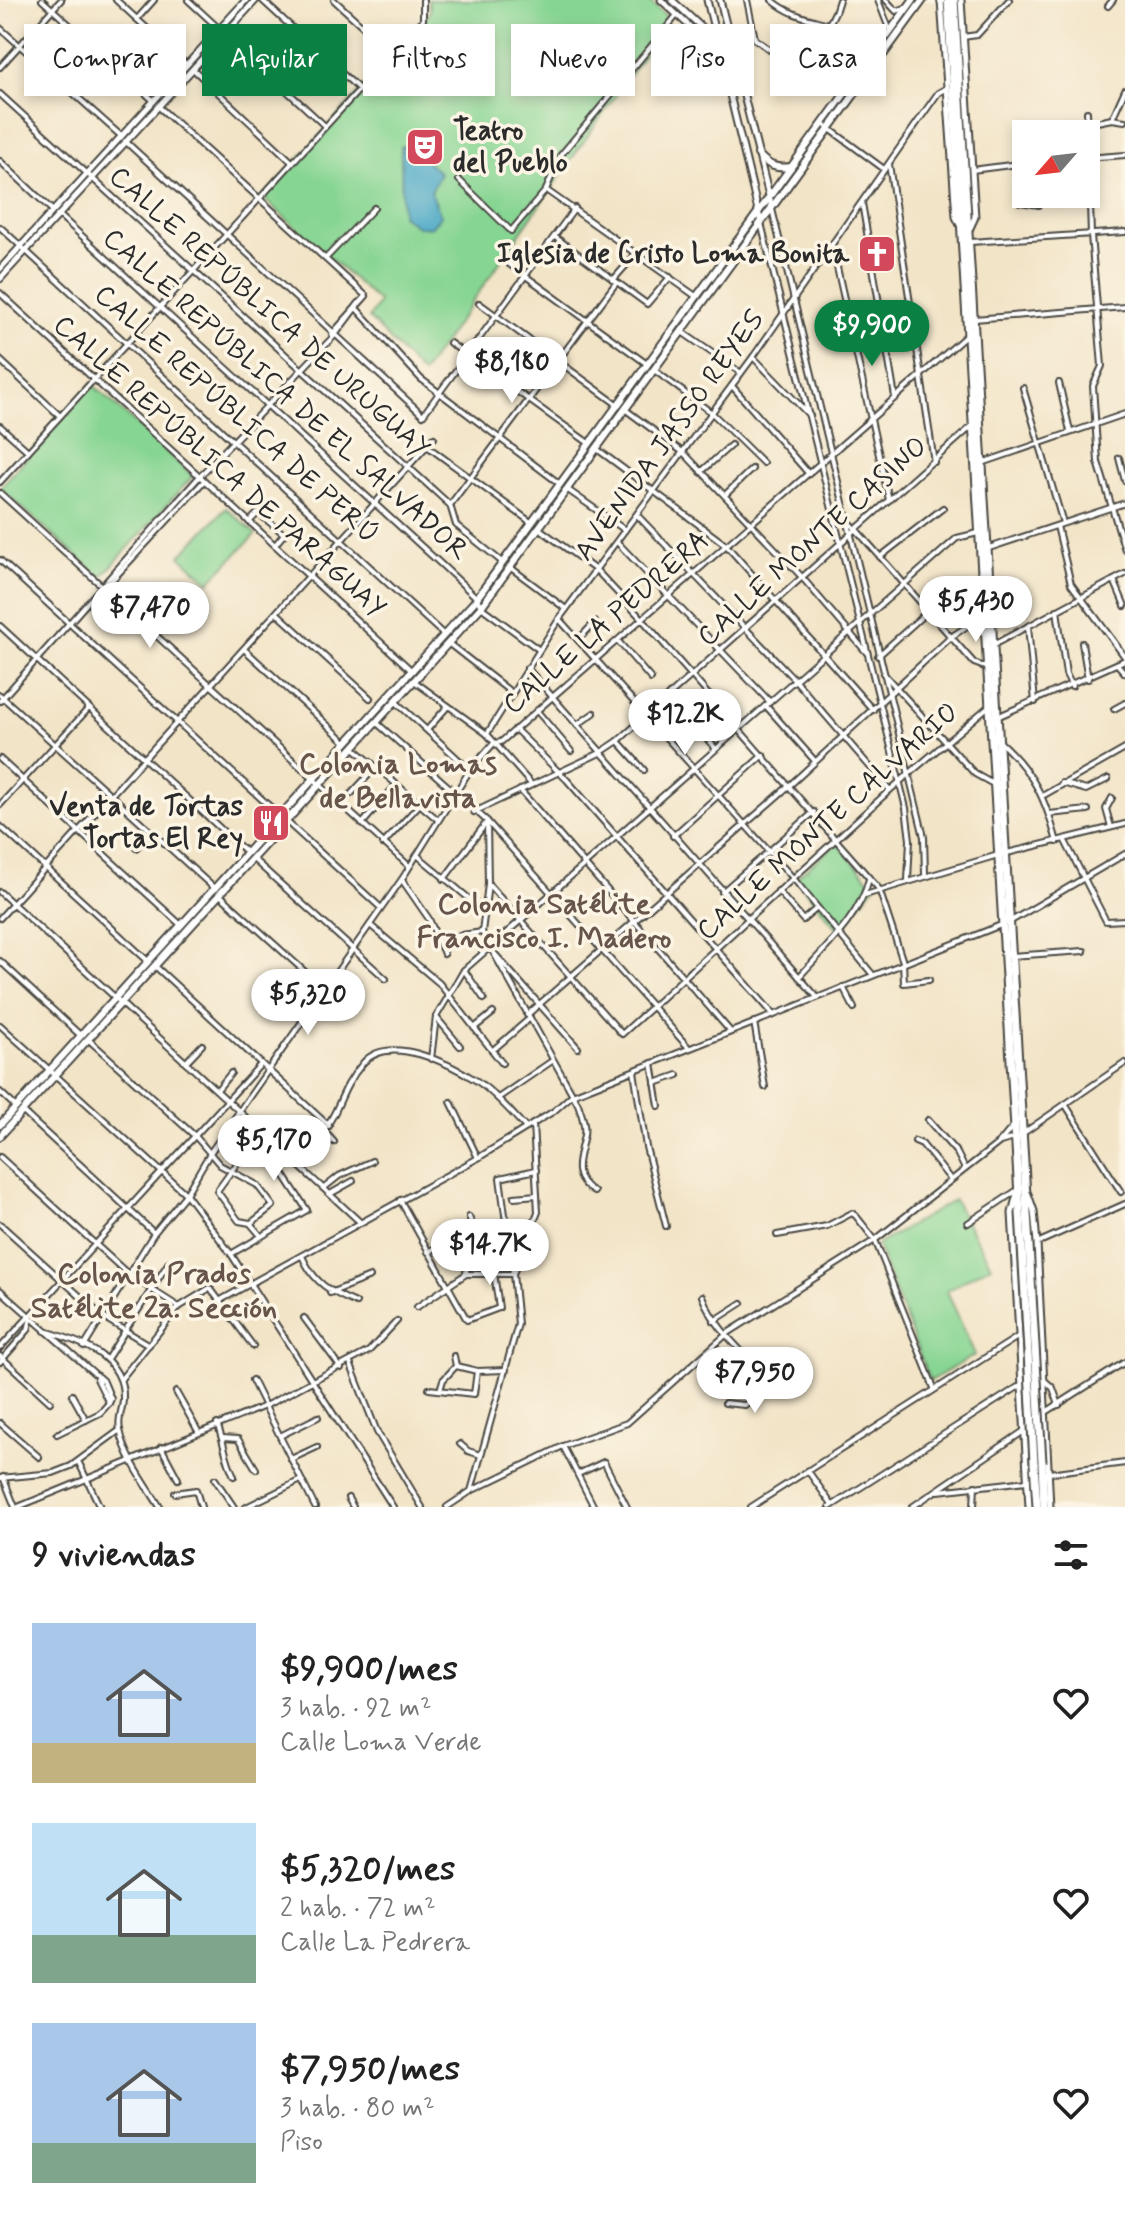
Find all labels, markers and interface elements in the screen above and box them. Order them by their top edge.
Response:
chip: Comprar [24,24,186,96]
chip: Alquilar [202,24,347,96]
chip: Filtros [363,24,495,96]
chip: Nuevo [511,24,635,96]
chip: Piso [651,24,754,96]
chip: Casa [770,24,886,96]
place label: Teatro del Pueblo [453,113,568,182]
north arrow [1012,120,1100,208]
map controls [1012,120,1100,208]
theatre icon: Teatro del Pueblo [404,126,446,168]
street label: CALLE REPÚBLICA DE URUGUAY [100,159,438,467]
street label: CALLE REPÚBLICA DE EL SALVADOR [94,221,476,569]
church icon: Iglesia de Cristo Loma Bonita [856,233,898,275]
place label: Iglesia de Cristo Loma Bonita [497,236,850,274]
street label: CALLE REPÚBLICA DE PERÚ [86,277,386,553]
pin: $9,900 [807,300,937,368]
street label: AVENIDA JASSO REYES [566,303,774,569]
street label: CALLE REPÚBLICA DE PARAGUAY [45,307,393,627]
text: $9,900 [832,309,912,343]
pin: $8,180 [447,337,577,405]
text: $8,180 [474,346,550,380]
street label: CALLE MONTE CASINO [690,429,936,655]
street label: CALLE LA PEDRERA [496,523,718,723]
pin: $5,430 [911,576,1041,644]
pin: $7,470 [85,582,215,650]
text: $5,430 [937,585,1015,619]
text: $7,470 [109,591,191,625]
pin: $12.2K [620,689,750,757]
street label: CALLE MONTE CALVARIO [689,695,967,949]
text: $12.2K [646,698,724,732]
district label: Colonia Lomas de Bellavista [299,745,497,818]
place label: Venta de Tortas Tortas El Rey [49,789,243,858]
restaurant icon: Venta de Tortas Tortas El Rey [250,802,292,844]
district label: Colonia Satélite Francisco I. Madero [417,885,672,958]
pin: $5,320 [243,969,373,1037]
text: $5,320 [269,978,347,1012]
pin: $5,170 [209,1115,339,1183]
text: $5,170 [236,1124,312,1158]
pin: $14.7K [425,1219,555,1287]
text: $14.7K [449,1228,531,1262]
district label: Colonia Prados Satélite 2a. Sección [31,1255,277,1328]
pin: $7,950 [690,1347,820,1415]
text: $7,950 [714,1356,796,1390]
text: 9 viviendas [32,1533,196,1578]
icon: filters [1049,1533,1093,1577]
text: $9,900/mes [280,1647,458,1692]
icon: home [96,1655,192,1751]
icon: heart [1049,1681,1093,1725]
text: 3 hab. · 92 m² [280,1692,432,1726]
text: Calle Loma Verde [280,1726,481,1760]
text: $5,320/mes [280,1847,455,1892]
icon: home [96,1855,192,1951]
icon: heart [1049,1881,1093,1925]
text: 2 hab. · 72 m² [280,1892,436,1926]
text: Calle La Pedrera [280,1926,470,1960]
text: $7,950/mes [280,2047,460,2092]
icon: home [96,2055,192,2151]
icon: heart [1049,2081,1093,2125]
text: 3 hab. · 80 m² [280,2092,435,2126]
text: Piso [280,2126,323,2160]

